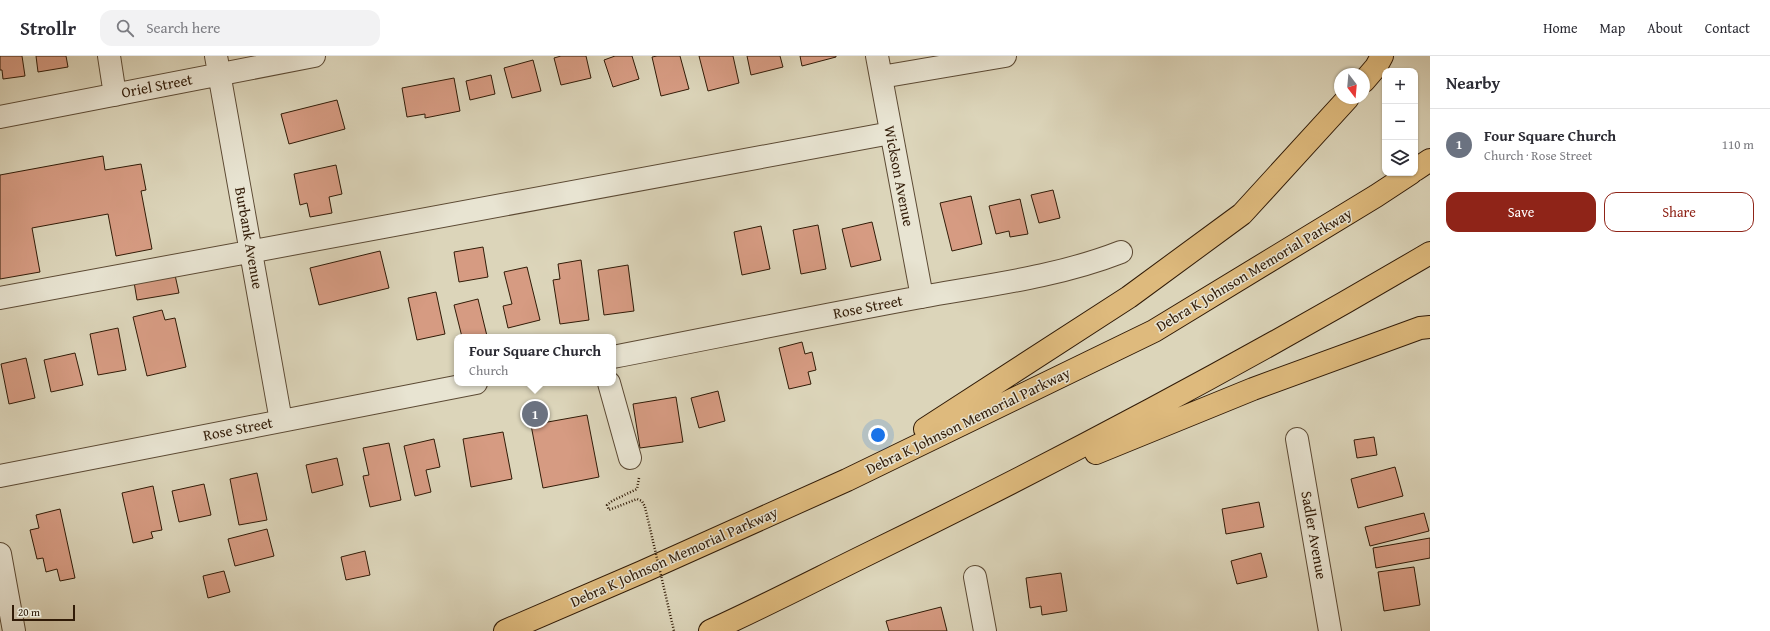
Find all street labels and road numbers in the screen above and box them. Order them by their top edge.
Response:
street label: Oriel Street [120,68,195,103]
street label: Wickson Avenue [879,124,920,228]
street label: Burbank Avenue [230,185,269,291]
street label: Debra K Johnson Memorial Parkway [1152,202,1356,337]
street label: Rose Street [831,289,905,324]
street label: Debra K Johnson Memorial Parkway [862,362,1074,479]
street label: Rose Street [201,411,275,446]
street label: Sadler Avenue [1296,489,1333,581]
street label: Debra K Johnson Memorial Parkway [567,501,781,612]

